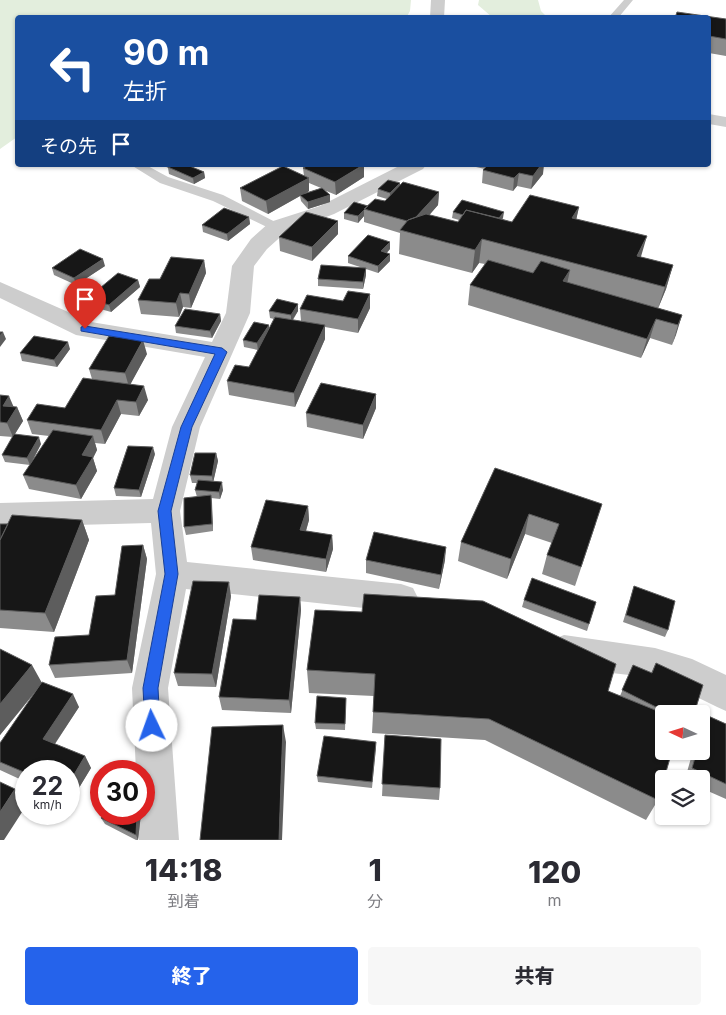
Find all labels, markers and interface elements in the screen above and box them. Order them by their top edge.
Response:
text: 90 m [123,31,210,73]
icon: left [40,35,105,100]
text: 左折 [123,78,167,104]
icon: arrive [107,130,135,158]
text: その先 [40,135,97,158]
pin [64,278,106,329]
icon: arrive [71,285,99,313]
position arrow [125,699,177,751]
north arrow [655,705,710,760]
map controls [655,705,710,825]
speed limit sign: 30 [90,760,155,825]
button: layers [655,770,710,825]
text: 22 [32,771,63,801]
text: km/h [33,797,62,812]
text: 14:18 [145,852,222,888]
text: 1 [369,852,382,888]
text: 120 [528,854,581,890]
text: m [548,890,562,910]
text: 到着 [168,891,200,911]
text: 分 [367,891,383,911]
button: 終了 [25,947,358,1005]
button: 共有 [368,947,701,1005]

